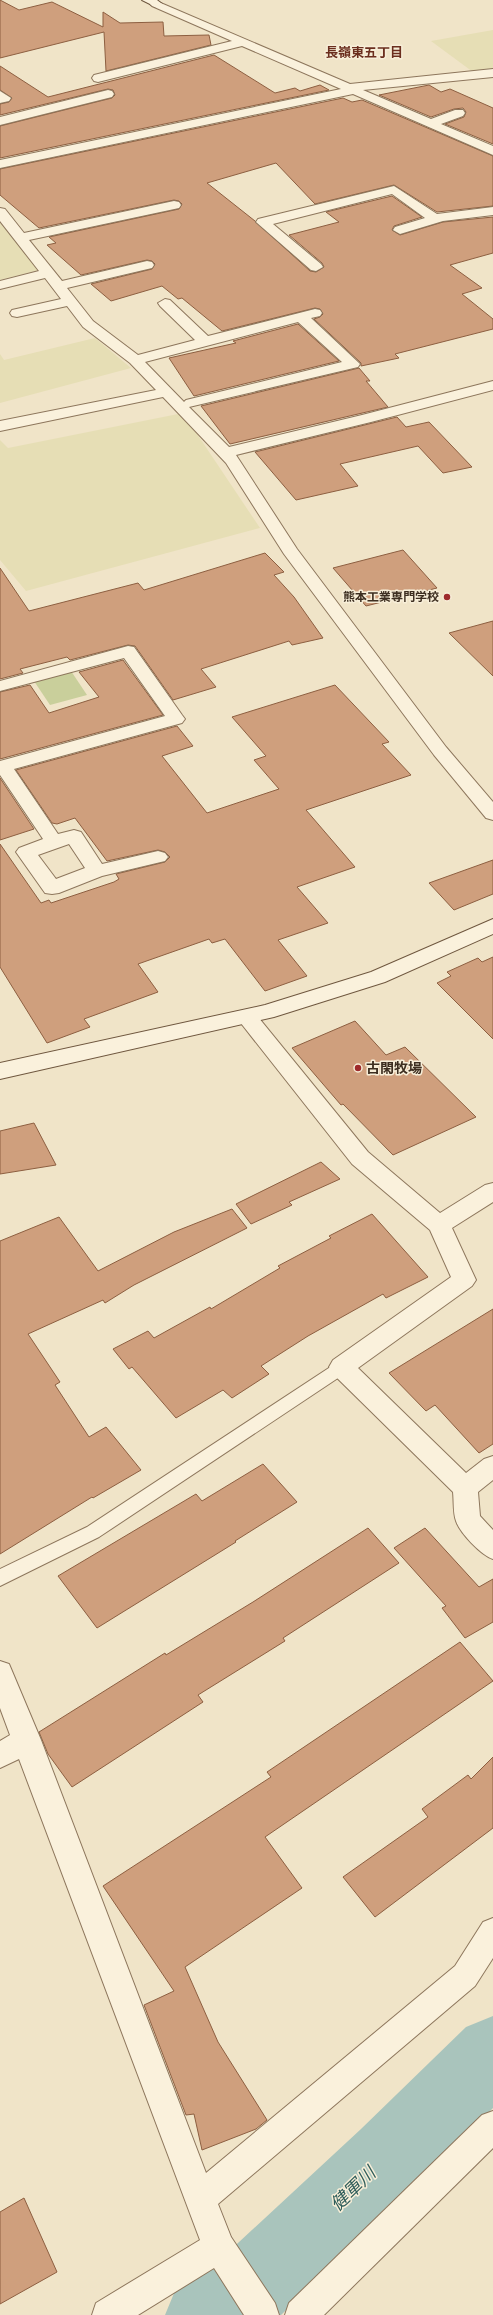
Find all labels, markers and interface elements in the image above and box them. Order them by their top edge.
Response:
district label: 長嶺東五丁目 [325,45,403,60]
place label: 熊本工業専門学校 [343,590,439,604]
marker: 熊本工業専門学校 [442,592,452,602]
place label: 古閑牧場 [366,1060,422,1076]
marker: 古閑牧場 [353,1063,363,1073]
water label: 健軍川 [327,2162,381,2215]

